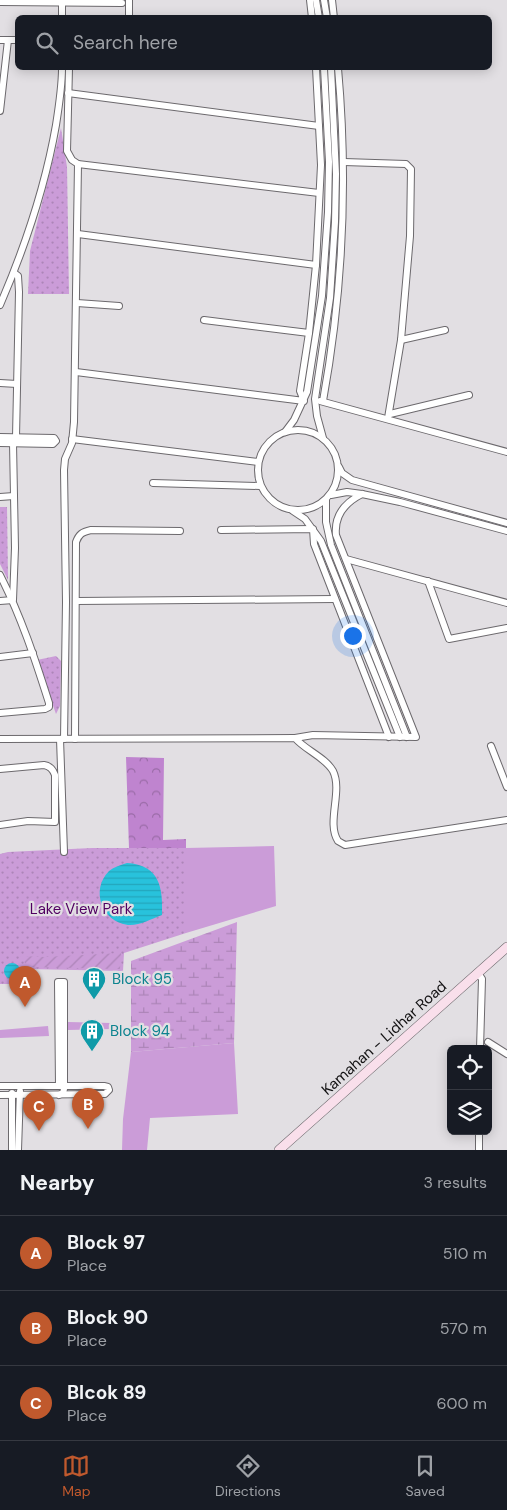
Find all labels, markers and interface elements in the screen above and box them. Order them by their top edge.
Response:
search box [15,15,492,70]
icon: search [33,29,61,57]
text: Search here [73,30,178,55]
your location [340,623,366,649]
park label: Lake View Park [30,899,133,919]
pin: A [9,966,41,1007]
building icon: Block 95 [81,966,107,1000]
place label: Block 95 [112,969,172,989]
street label: Kamahan - Lidhar Road [317,976,451,1100]
building icon: Block 94 [79,1018,105,1052]
place label: Block 94 [110,1021,170,1041]
map controls [447,1045,492,1135]
button: locate [447,1045,492,1090]
pin: B [72,1088,104,1129]
pin: C [23,1090,55,1131]
button: layers [447,1090,492,1135]
text: Nearby [20,1169,94,1197]
text: 3 results [424,1172,487,1193]
text: Block 97 [67,1230,145,1255]
text: A [30,1243,42,1264]
text: 510 m [443,1243,487,1264]
text: Place [67,1255,107,1276]
text: Block 90 [67,1305,148,1330]
text: B [31,1318,41,1339]
text: 570 m [440,1318,487,1339]
text: Place [67,1330,107,1351]
text: Blcok 89 [67,1380,146,1405]
text: C [30,1393,42,1414]
text: 600 m [437,1393,487,1414]
text: Place [67,1405,107,1426]
tab: Map [62,1452,90,1500]
tab: Directions [215,1452,281,1500]
tab: Saved [405,1452,445,1500]

